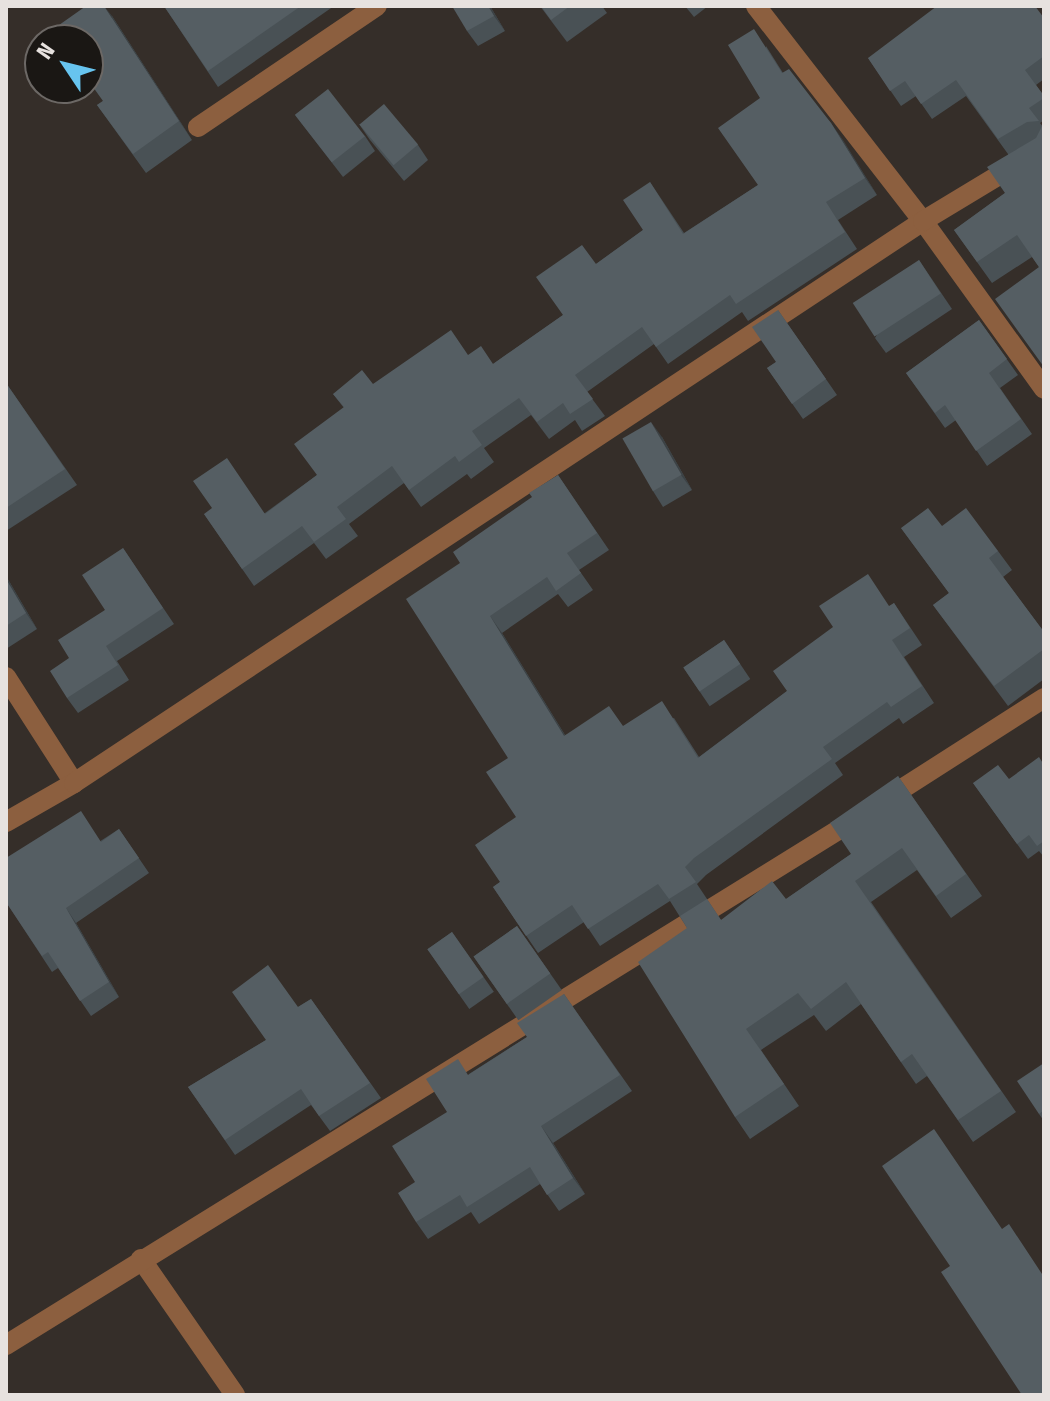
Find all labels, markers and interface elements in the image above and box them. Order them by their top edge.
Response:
north arrow [24,24,104,104]
text: N [31,38,60,64]

